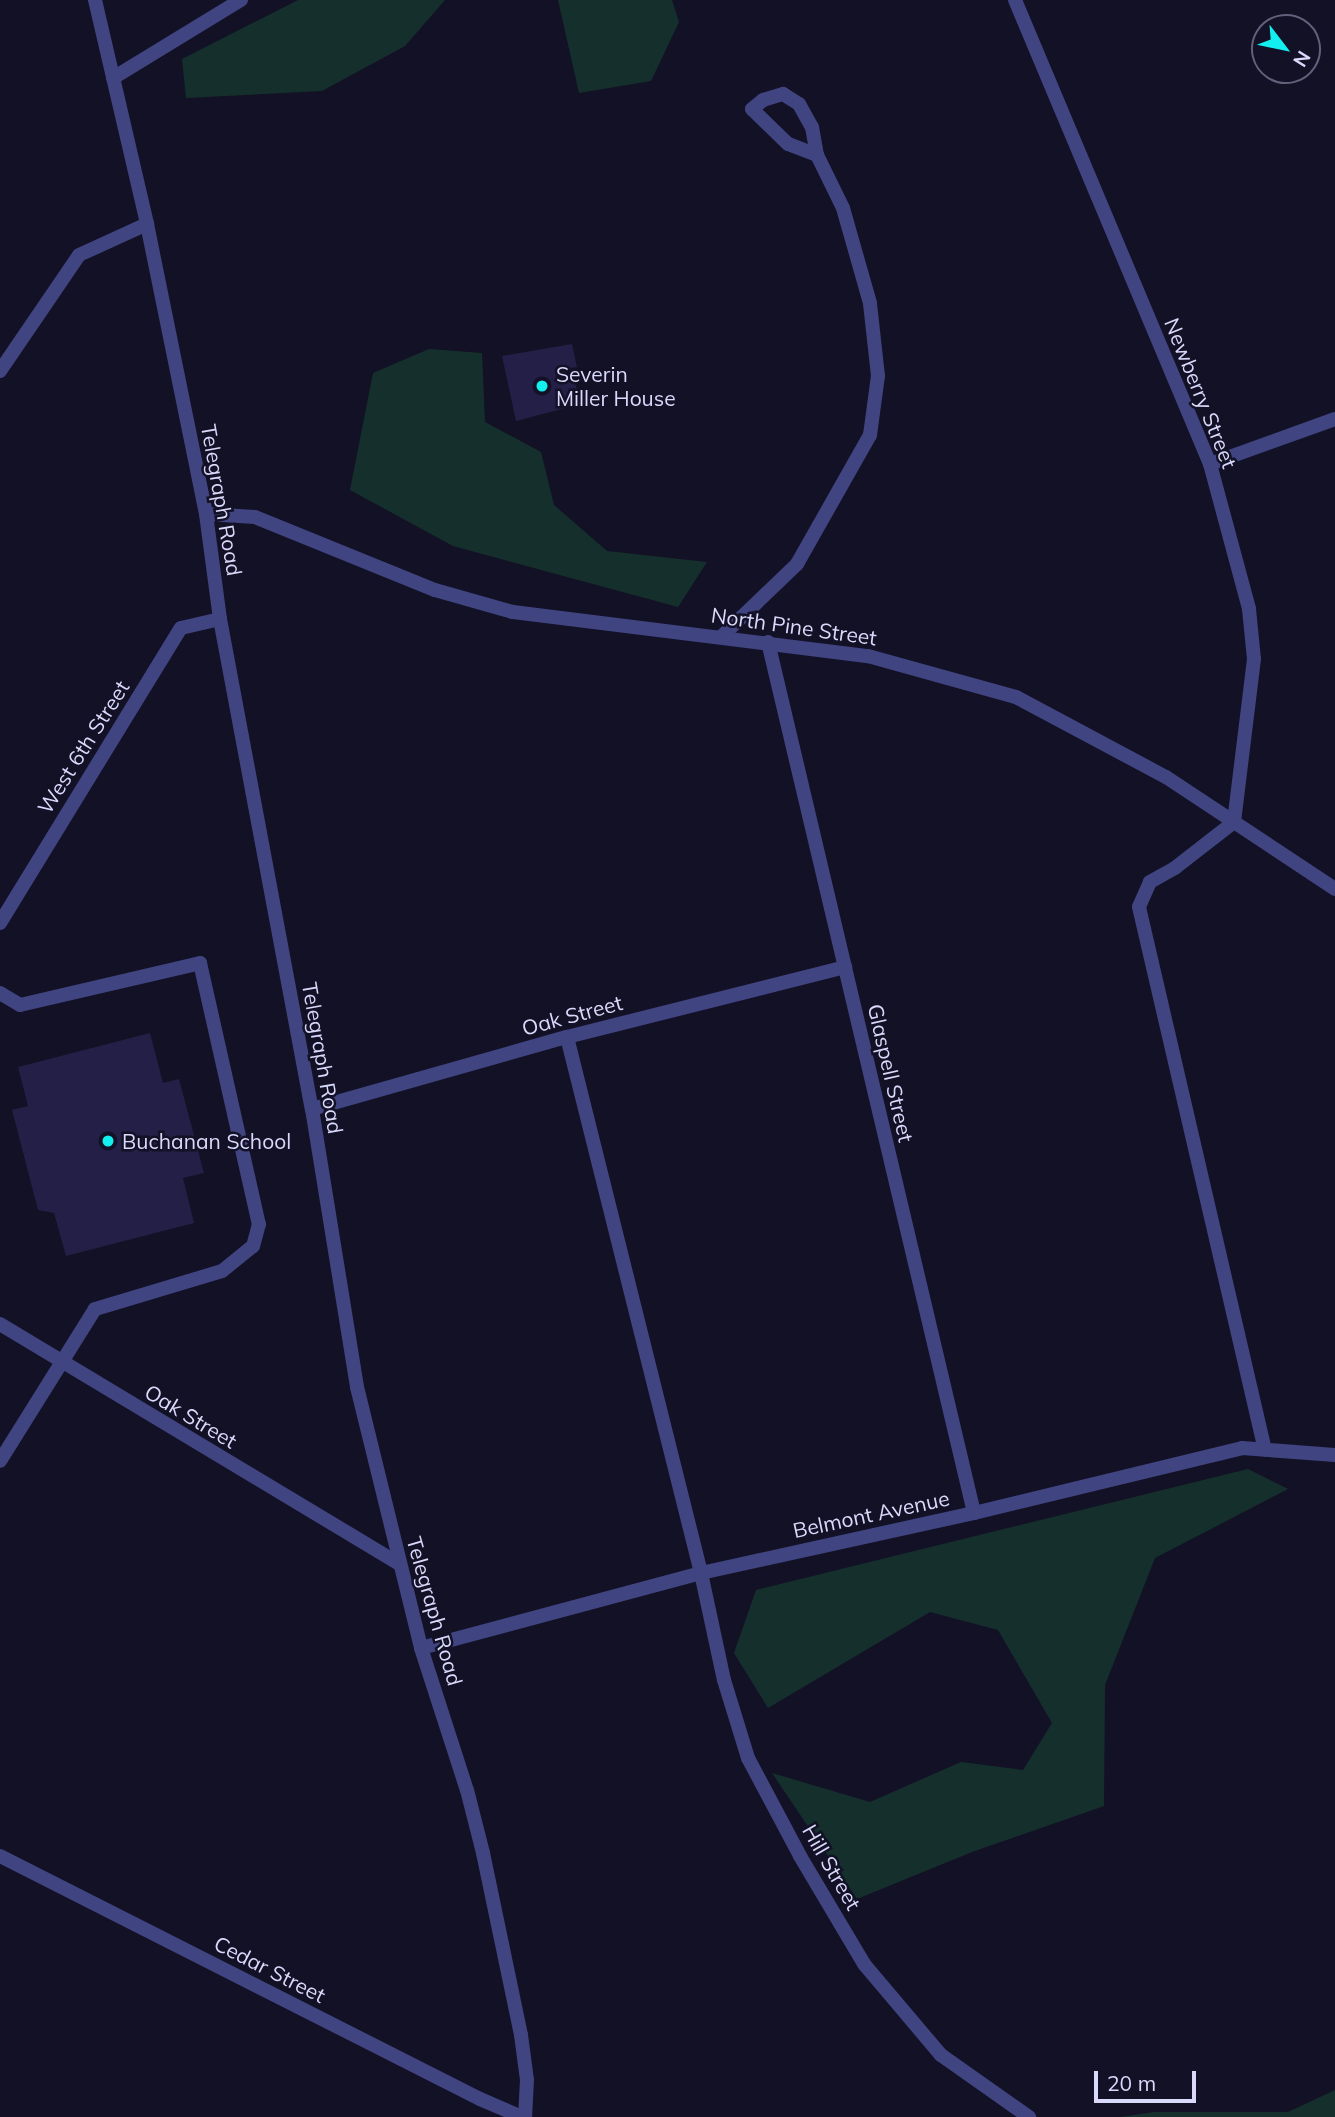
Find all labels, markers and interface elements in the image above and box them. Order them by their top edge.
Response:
north arrow [1251,14,1321,84]
text: N [1288,47,1316,72]
street label: Newberry Street [1159,314,1243,472]
place label: Severin Miller House [556,361,676,411]
marker: Severin Miller House [534,378,550,394]
street label: Telegraph Road [196,422,248,578]
street label: North Pine Street [710,602,878,650]
street label: West 6th Street [32,676,134,818]
street label: Telegraph Road [297,980,349,1136]
street label: Oak Street [519,989,625,1041]
street label: Glaspell Street [863,1002,919,1144]
place label: Buchanan School [122,1128,291,1154]
marker: Buchanan School [100,1133,116,1149]
street label: Oak Street [140,1379,242,1453]
street label: Belmont Avenue [790,1485,952,1543]
street label: Telegraph Road [402,1534,468,1688]
street label: Hill Street [797,1820,867,1914]
street label: Cedar Street [210,1930,330,2008]
scale bar [1097,2058,1198,2102]
text: 20 m [1107,2070,1156,2096]

